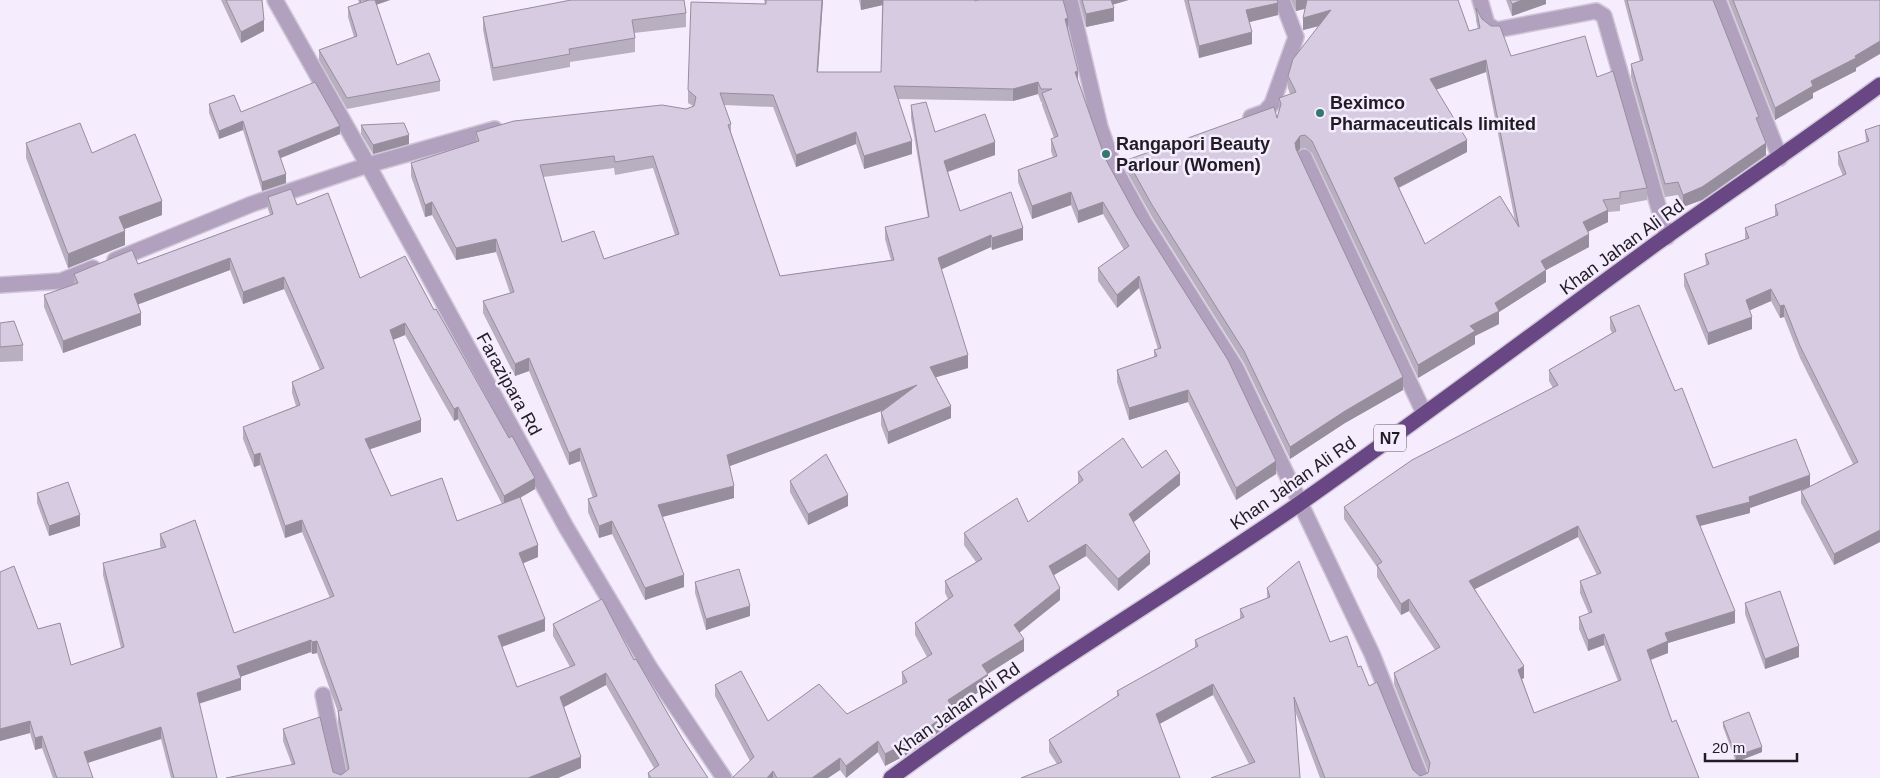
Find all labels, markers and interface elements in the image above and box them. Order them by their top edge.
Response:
place label: Beximco Pharmaceuticals limited [1330,93,1536,134]
marker: Beximco Pharmaceuticals limited [1314,107,1326,119]
place label: Rangapori Beauty Parlour (Women) [1116,134,1270,175]
marker: Rangapori Beauty Parlour (Women) [1100,148,1112,160]
street label: Khan Jahan Ali Rd [1556,195,1688,299]
street label: Farazipara Rd [473,329,545,439]
road number: N7 [1374,424,1406,452]
street label: Khan Jahan Ali Rd [1227,432,1359,534]
street label: Khan Jahan Ali Rd [891,658,1023,760]
scale bar [1705,730,1798,762]
text: 20 m [1712,739,1745,756]

